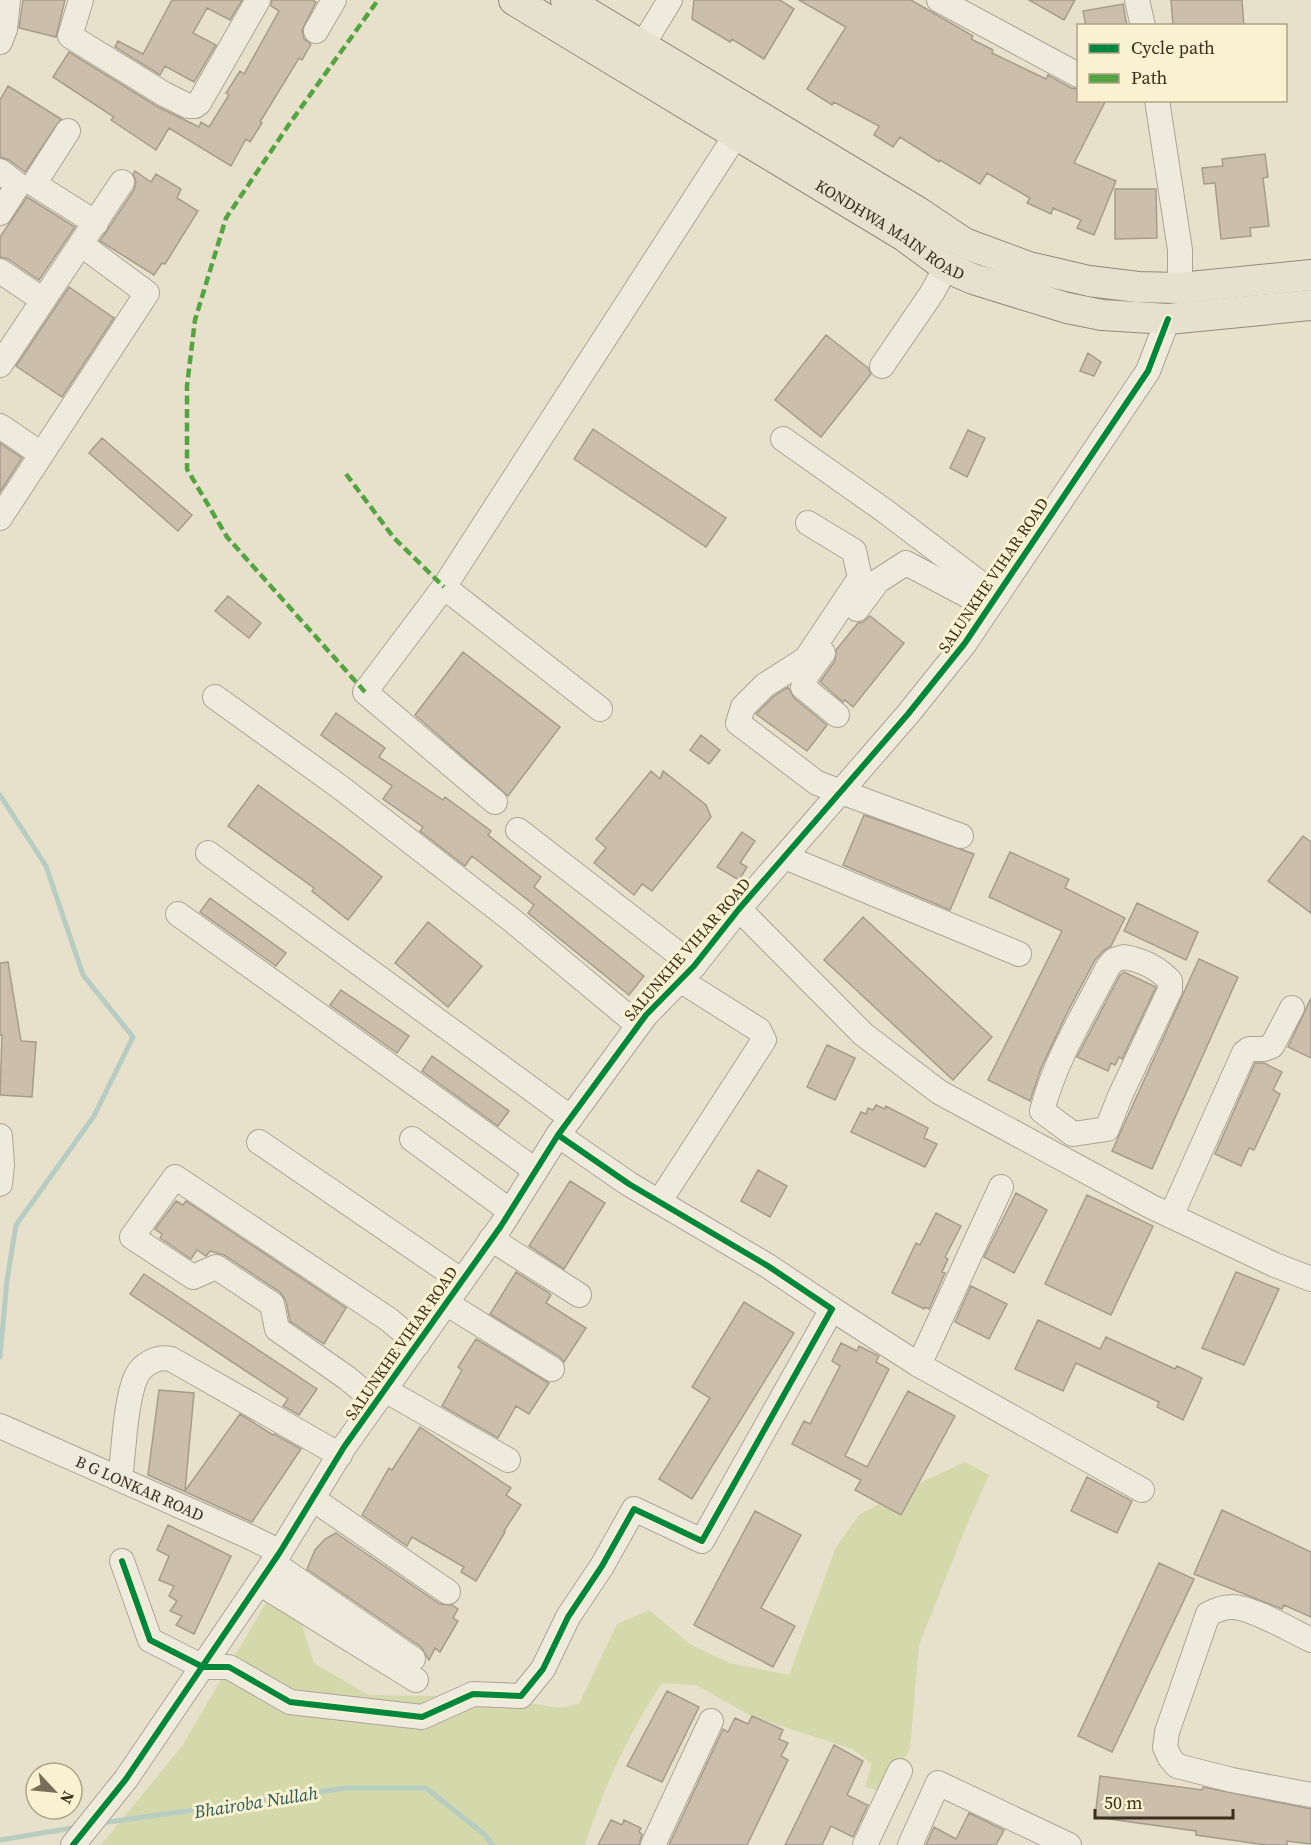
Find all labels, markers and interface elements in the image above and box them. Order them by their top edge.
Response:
legend [1077,24,1287,102]
text: Cycle path [1131,35,1215,60]
text: Path [1131,65,1168,90]
street label: KONDHWA MAIN ROAD [811,174,968,285]
street label: SALUNKHE VIHAR ROAD [933,493,1053,657]
street label: SALUNKHE VIHAR ROAD [619,873,755,1025]
street label: SALUNKHE VIHAR ROAD [340,1262,462,1424]
street label: B G LONKAR ROAD [72,1450,208,1526]
north arrow [24,1761,84,1821]
water label: Bhairoba Nullah [191,1780,320,1824]
scale bar [1095,1782,1233,1820]
text: N [55,1788,80,1808]
text: 50 m [1104,1790,1142,1815]

